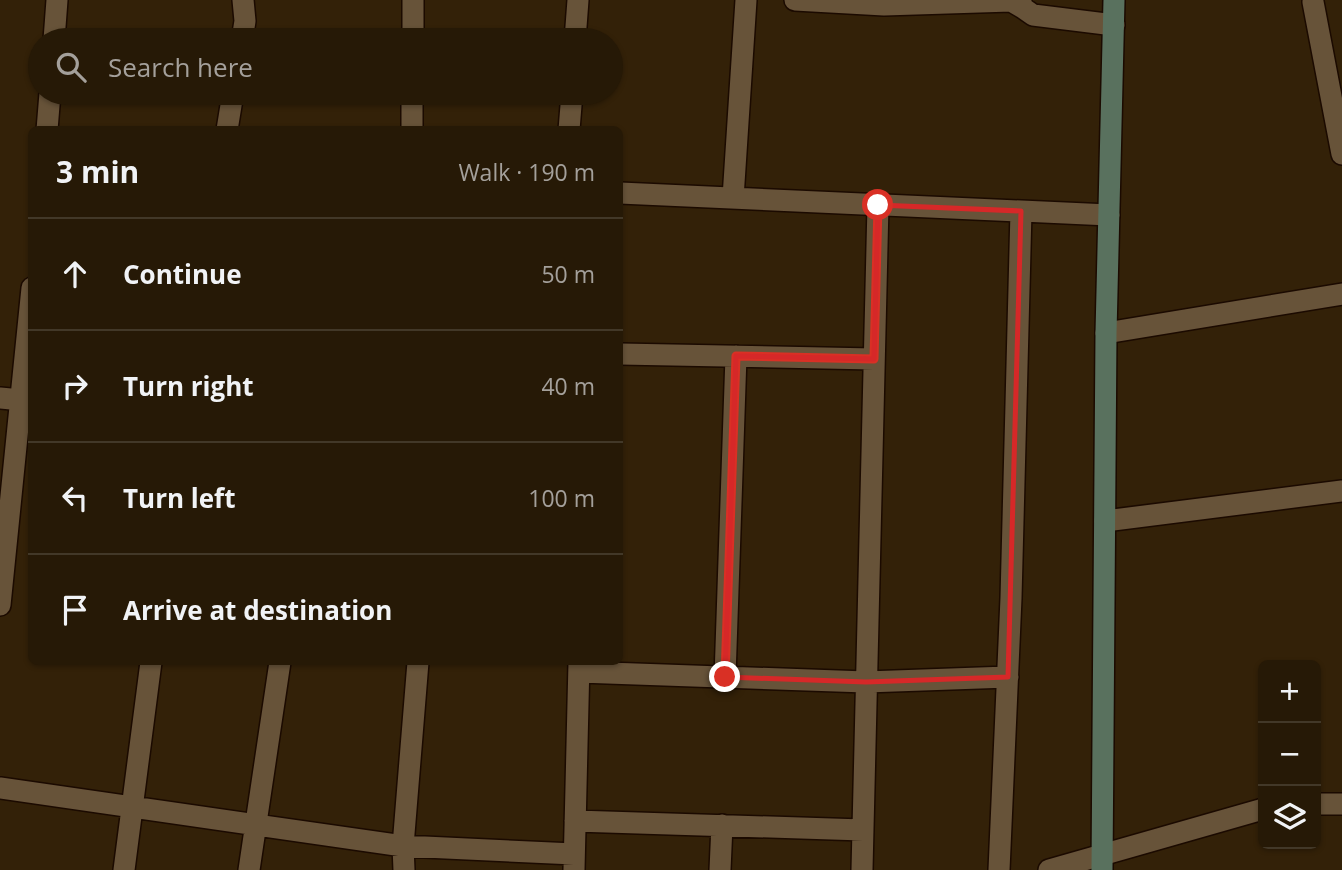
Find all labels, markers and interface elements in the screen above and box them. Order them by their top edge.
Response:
search box [28,28,623,105]
icon: search [52,48,90,86]
text: Search here [108,49,253,85]
text: 3 min [56,151,139,192]
text: Walk · 190 m [458,156,595,188]
route start [862,189,893,220]
icon: ahead [56,255,94,293]
text: Continue [123,256,242,292]
text: 50 m [541,258,595,290]
icon: right [56,367,94,405]
text: Turn right [123,368,254,404]
text: 40 m [541,370,595,402]
icon: left [56,479,94,517]
text: Turn left [123,480,235,516]
text: 100 m [528,482,595,514]
icon: arrive [56,591,94,629]
text: Arrive at destination [123,592,392,628]
map controls [1258,660,1321,849]
button: + [1258,660,1321,723]
route end [709,661,740,692]
button: − [1258,723,1321,786]
button: layers [1258,786,1321,849]

